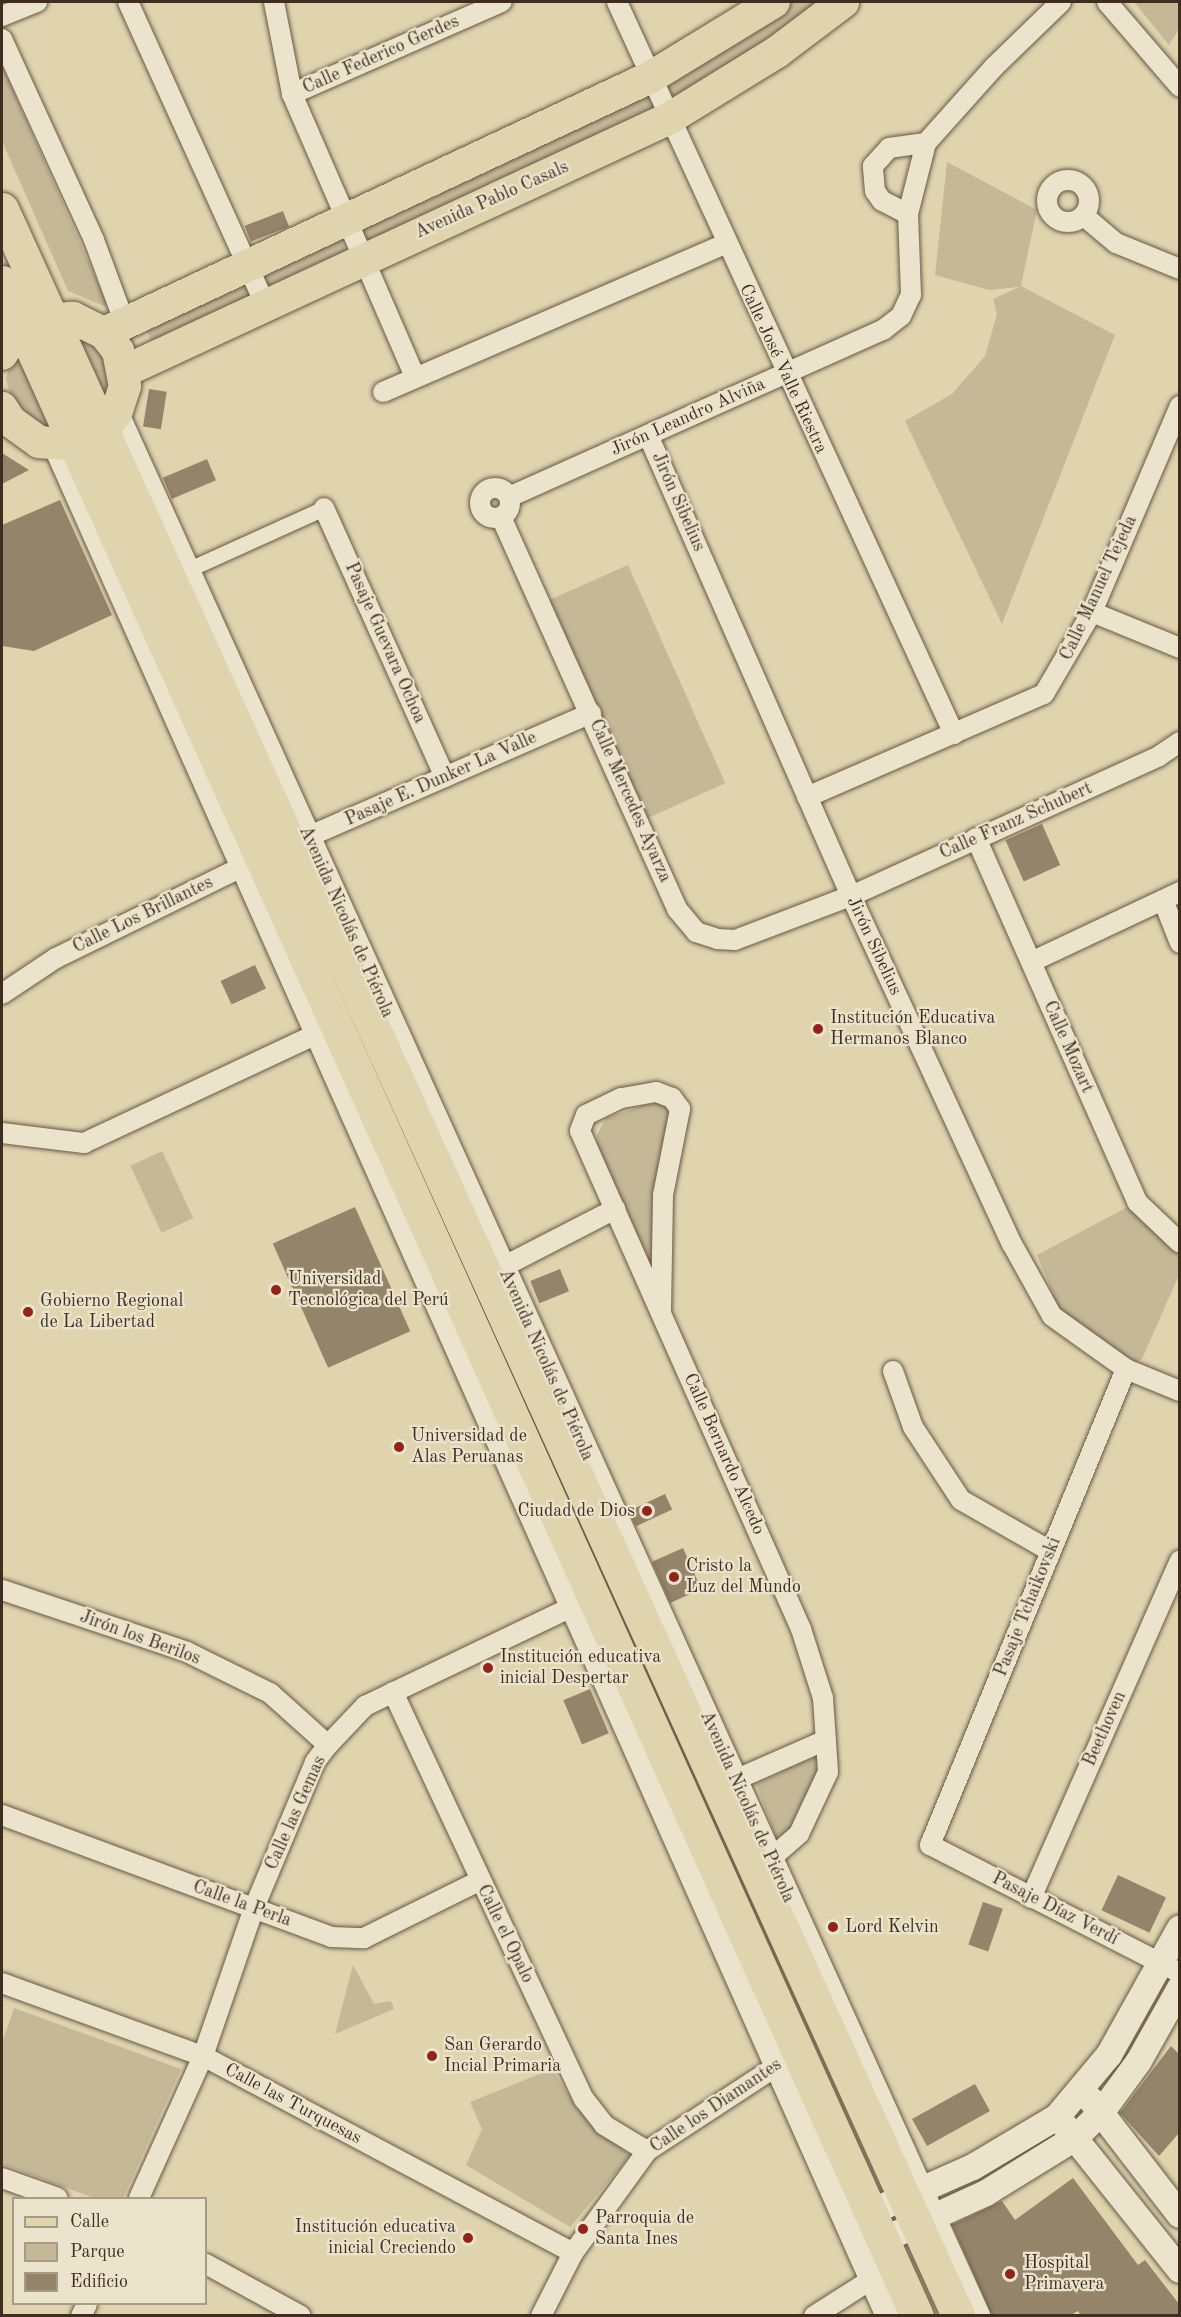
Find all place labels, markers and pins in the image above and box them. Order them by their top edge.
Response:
place label: Institución Educativa Hermanos Blanco [830,1008,995,1050]
marker: Institución Educativa Hermanos Blanco [811,1022,825,1036]
place label: Universidad Tecnológica del Perú [288,1269,449,1312]
marker: Universidad Tecnológica del Perú [269,1283,283,1297]
place label: Gobierno Regional de La Libertad [40,1291,183,1334]
marker: Gobierno Regional de La Libertad [21,1305,35,1319]
place label: Universidad de Alas Peruanas [411,1426,527,1468]
marker: Universidad de Alas Peruanas [392,1440,406,1454]
place label: Ciudad de Dios [517,1500,635,1522]
marker: Ciudad de Dios [640,1504,654,1518]
place label: Cristo la Luz del Mundo [686,1556,801,1598]
marker: Cristo la Luz del Mundo [667,1570,681,1584]
place label: Institución educativa inicial Despertar [500,1647,661,1690]
marker: Institución educativa inicial Despertar [481,1661,495,1675]
place label: Lord Kelvin [845,1916,939,1938]
marker: Lord Kelvin [826,1920,840,1934]
place label: San Gerardo Incial Primaria [444,2035,561,2078]
marker: San Gerardo Incial Primaria [425,2049,439,2063]
place label: Parroquia de Santa Ines [595,2208,694,2250]
place label: Institución educativa inicial Creciendo [295,2217,456,2260]
marker: Parroquia de Santa Ines [576,2222,590,2236]
marker: Institución educativa inicial Creciendo [461,2231,475,2245]
place label: Hospital Primavera [1024,2253,1104,2296]
marker: Hospital Primavera [1001,2265,1019,2283]

